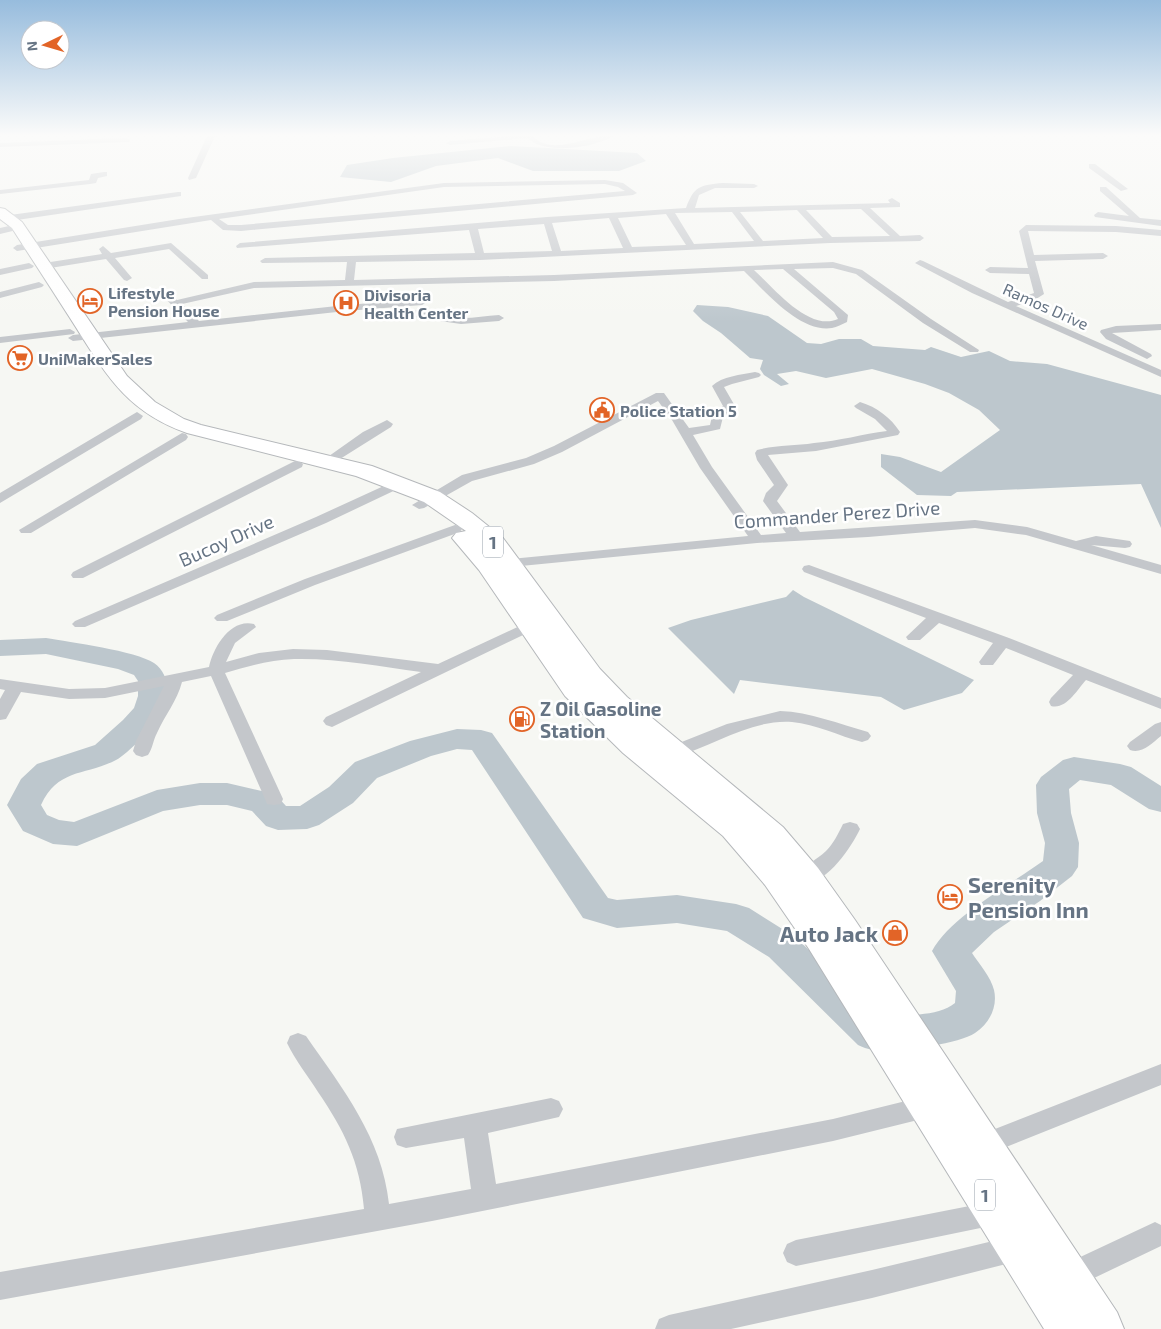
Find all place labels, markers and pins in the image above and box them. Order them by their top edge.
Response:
place label: Lifestyle Pension House [108,283,219,320]
place label: Divisoria Health Center [364,285,469,322]
hotel icon: Lifestyle Pension House [77,288,103,314]
hospital icon: Divisoria Health Center [333,290,359,316]
supermarket icon: UniMakerSales [7,345,33,371]
place label: UniMakerSales [38,349,153,368]
public building icon: Police Station 5 [589,397,615,423]
place label: Police Station 5 [620,401,737,420]
place label: Z Oil Gasoline Station [540,697,662,742]
fuel station icon: Z Oil Gasoline Station [509,706,535,732]
place label: Serenity Pension Inn [968,871,1089,922]
hotel icon: Serenity Pension Inn [937,884,963,910]
place label: Auto Jack [780,920,879,946]
shop icon: Auto Jack [882,920,908,946]

